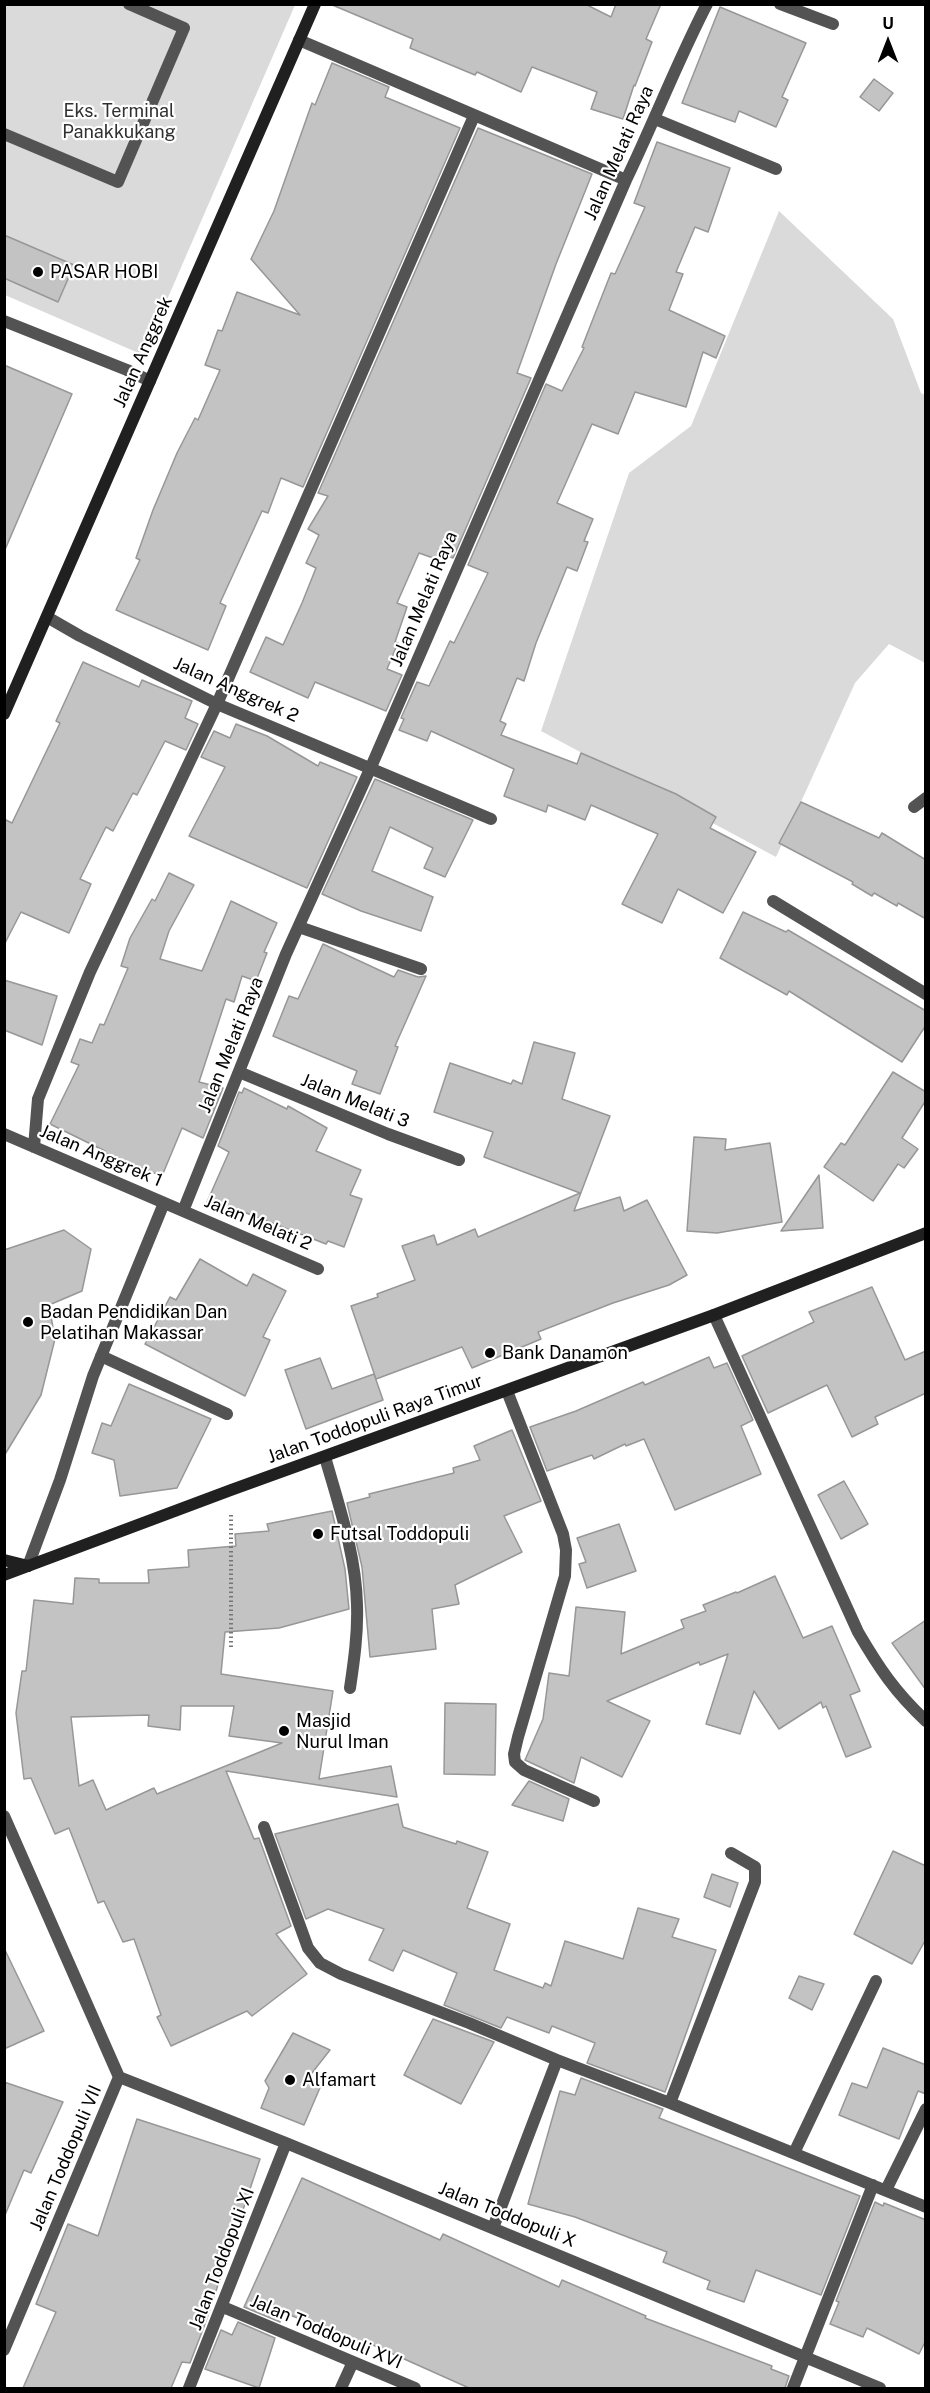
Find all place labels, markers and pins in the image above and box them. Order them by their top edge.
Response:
place label: PASAR HOBI [50,261,158,283]
marker: PASAR HOBI [31,265,45,279]
place label: Badan Pendidikan Dan Pelatihan Makassar [40,1301,227,1344]
marker: Badan Pendidikan Dan Pelatihan Makassar [21,1315,35,1329]
place label: Bank Danamon [502,1342,628,1364]
marker: Bank Danamon [483,1346,497,1360]
place label: Futsal Toddopuli [330,1523,469,1545]
marker: Futsal Toddopuli [311,1527,325,1541]
place label: Masjid Nurul Iman [296,1710,389,1752]
marker: Masjid Nurul Iman [277,1724,291,1738]
place label: Alfamart [302,2069,376,2091]
marker: Alfamart [283,2073,297,2087]

